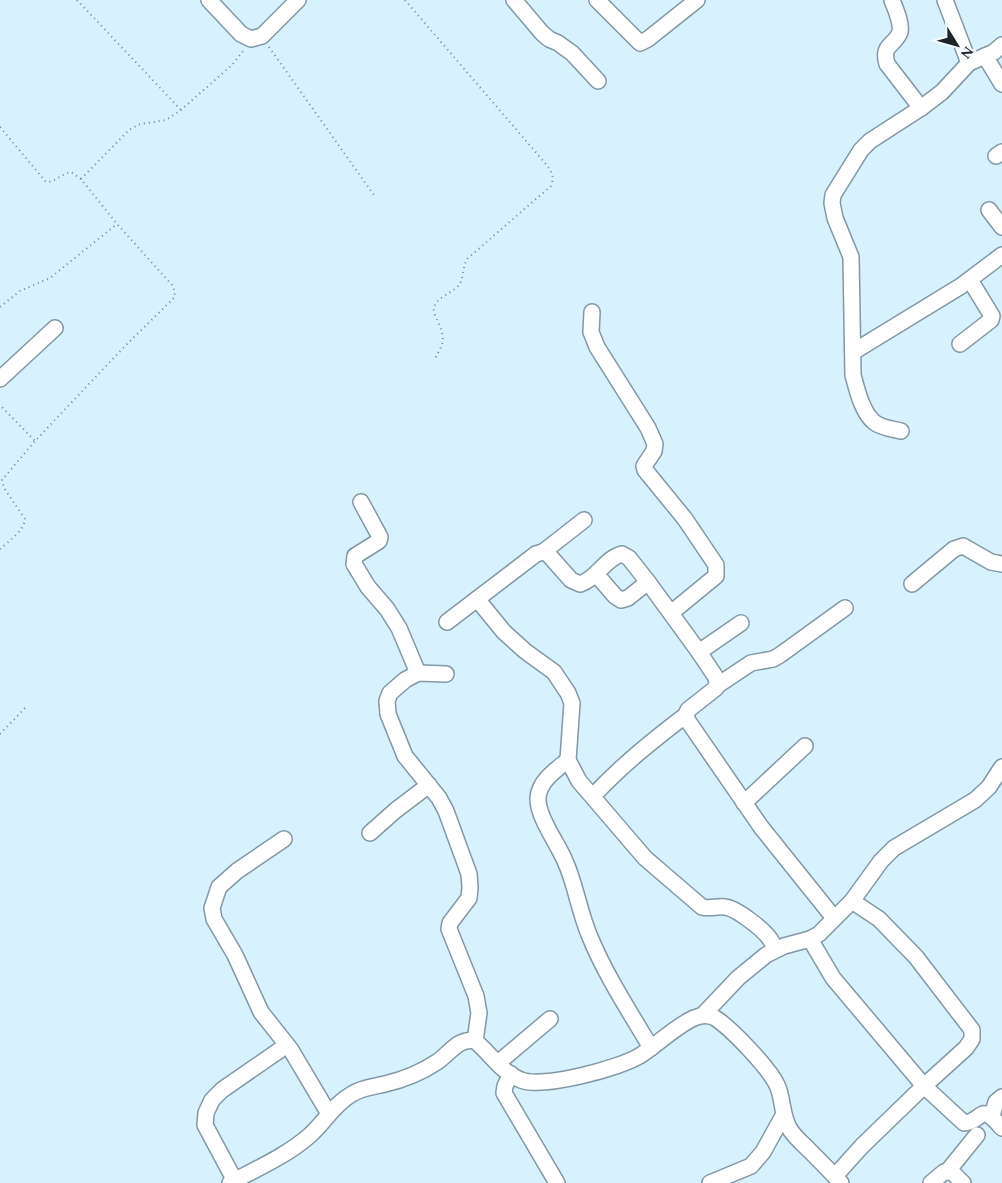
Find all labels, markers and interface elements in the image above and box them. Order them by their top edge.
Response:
north arrow [932,20,982,70]
text: N [955,42,979,63]

